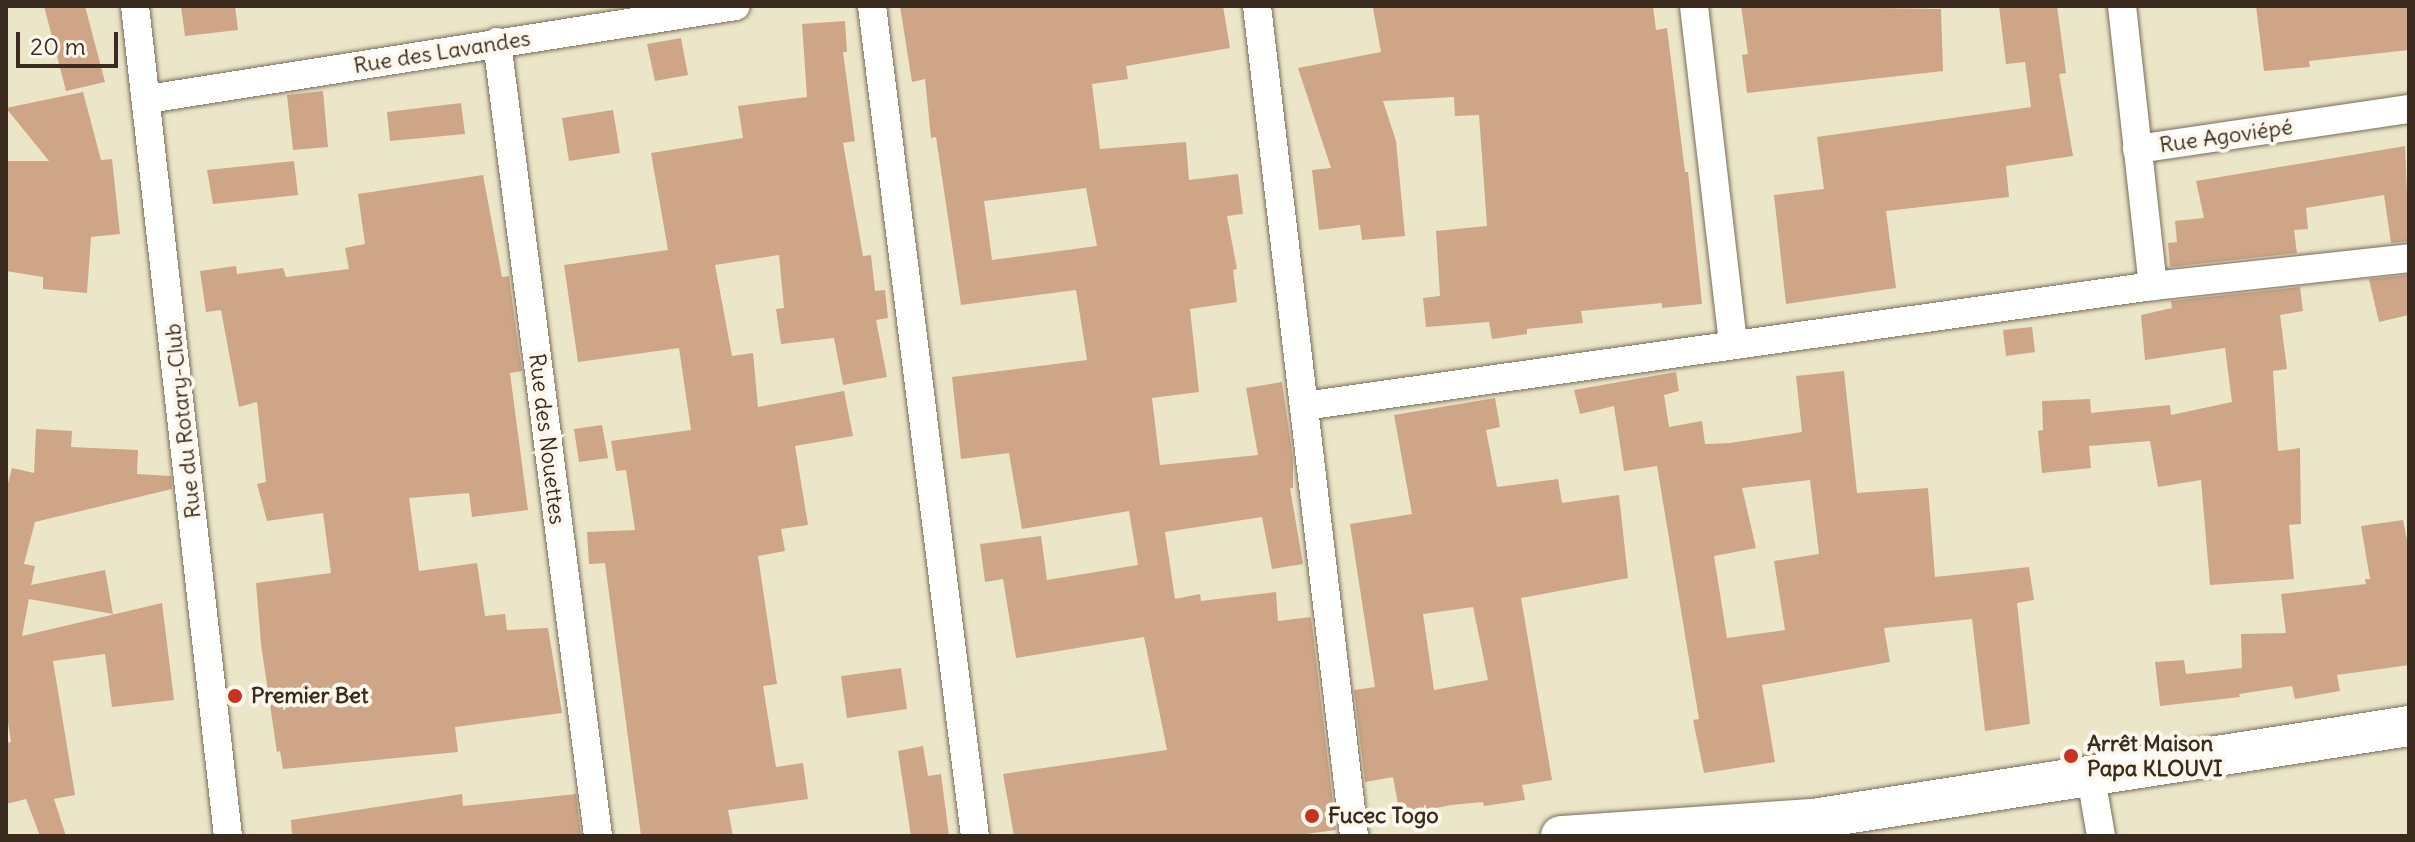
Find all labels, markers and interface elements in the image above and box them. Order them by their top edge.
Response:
scale bar [20,16,122,66]
street label: Rue des Lavandes [352,25,532,79]
text: 20 m [30,31,86,61]
street label: Rue Agoviépé [2158,114,2294,158]
street label: Rue du Rotary-Club [160,322,206,520]
street label: Rue des Nouettes [523,352,571,526]
place label: Premier Bet [251,683,368,709]
marker: Premier Bet [226,687,244,705]
place label: Arrêt Maison Papa KLOUVI [2087,730,2223,782]
marker: Arrêt Maison Papa KLOUVI [2062,747,2080,765]
place label: Fucec Togo [1328,803,1439,829]
marker: Fucec Togo [1303,807,1321,825]

